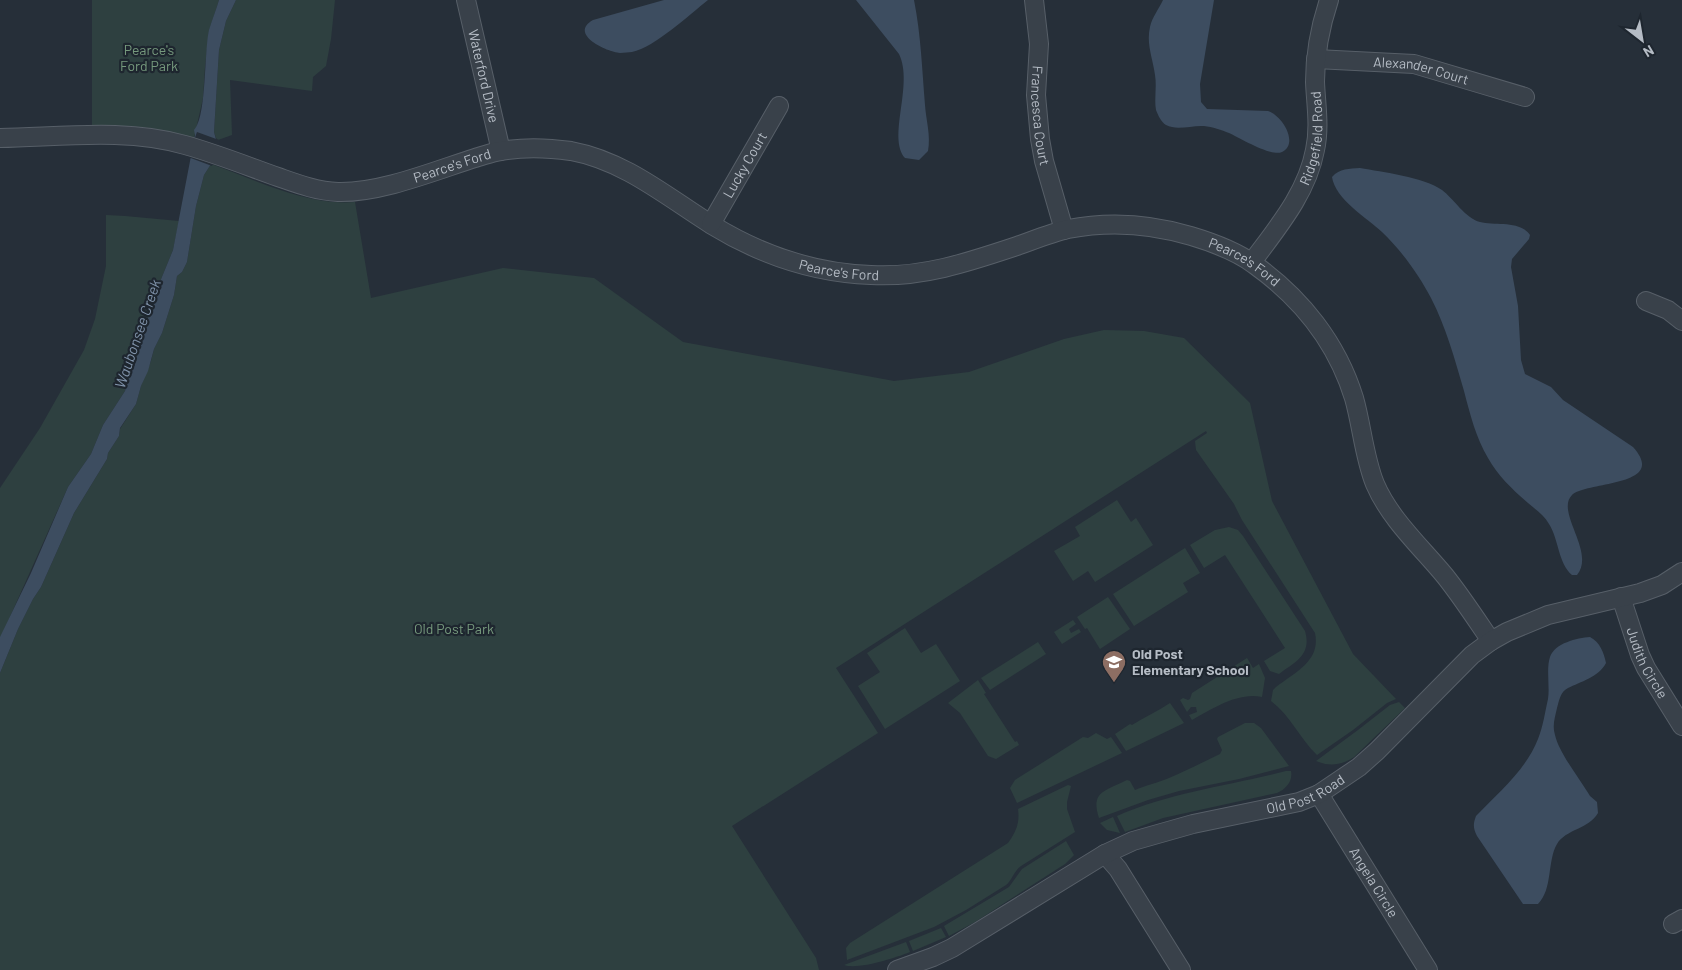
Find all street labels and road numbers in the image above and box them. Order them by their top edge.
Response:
street label: Waterford Drive [465,28,503,124]
street label: Alexander Court [1373,53,1471,88]
street label: Francesca Court [1028,65,1054,167]
street label: Ridgefield Road [1295,91,1326,188]
street label: Lucky Court [719,129,770,201]
street label: Pearce's Ford [411,145,493,186]
street label: Pearce's Ford [1206,234,1284,289]
street label: Pearce's Ford [797,255,879,283]
street label: Judith Circle [1623,625,1672,701]
street label: Old Post Road [1265,770,1347,817]
street label: Angela Circle [1346,844,1402,920]

